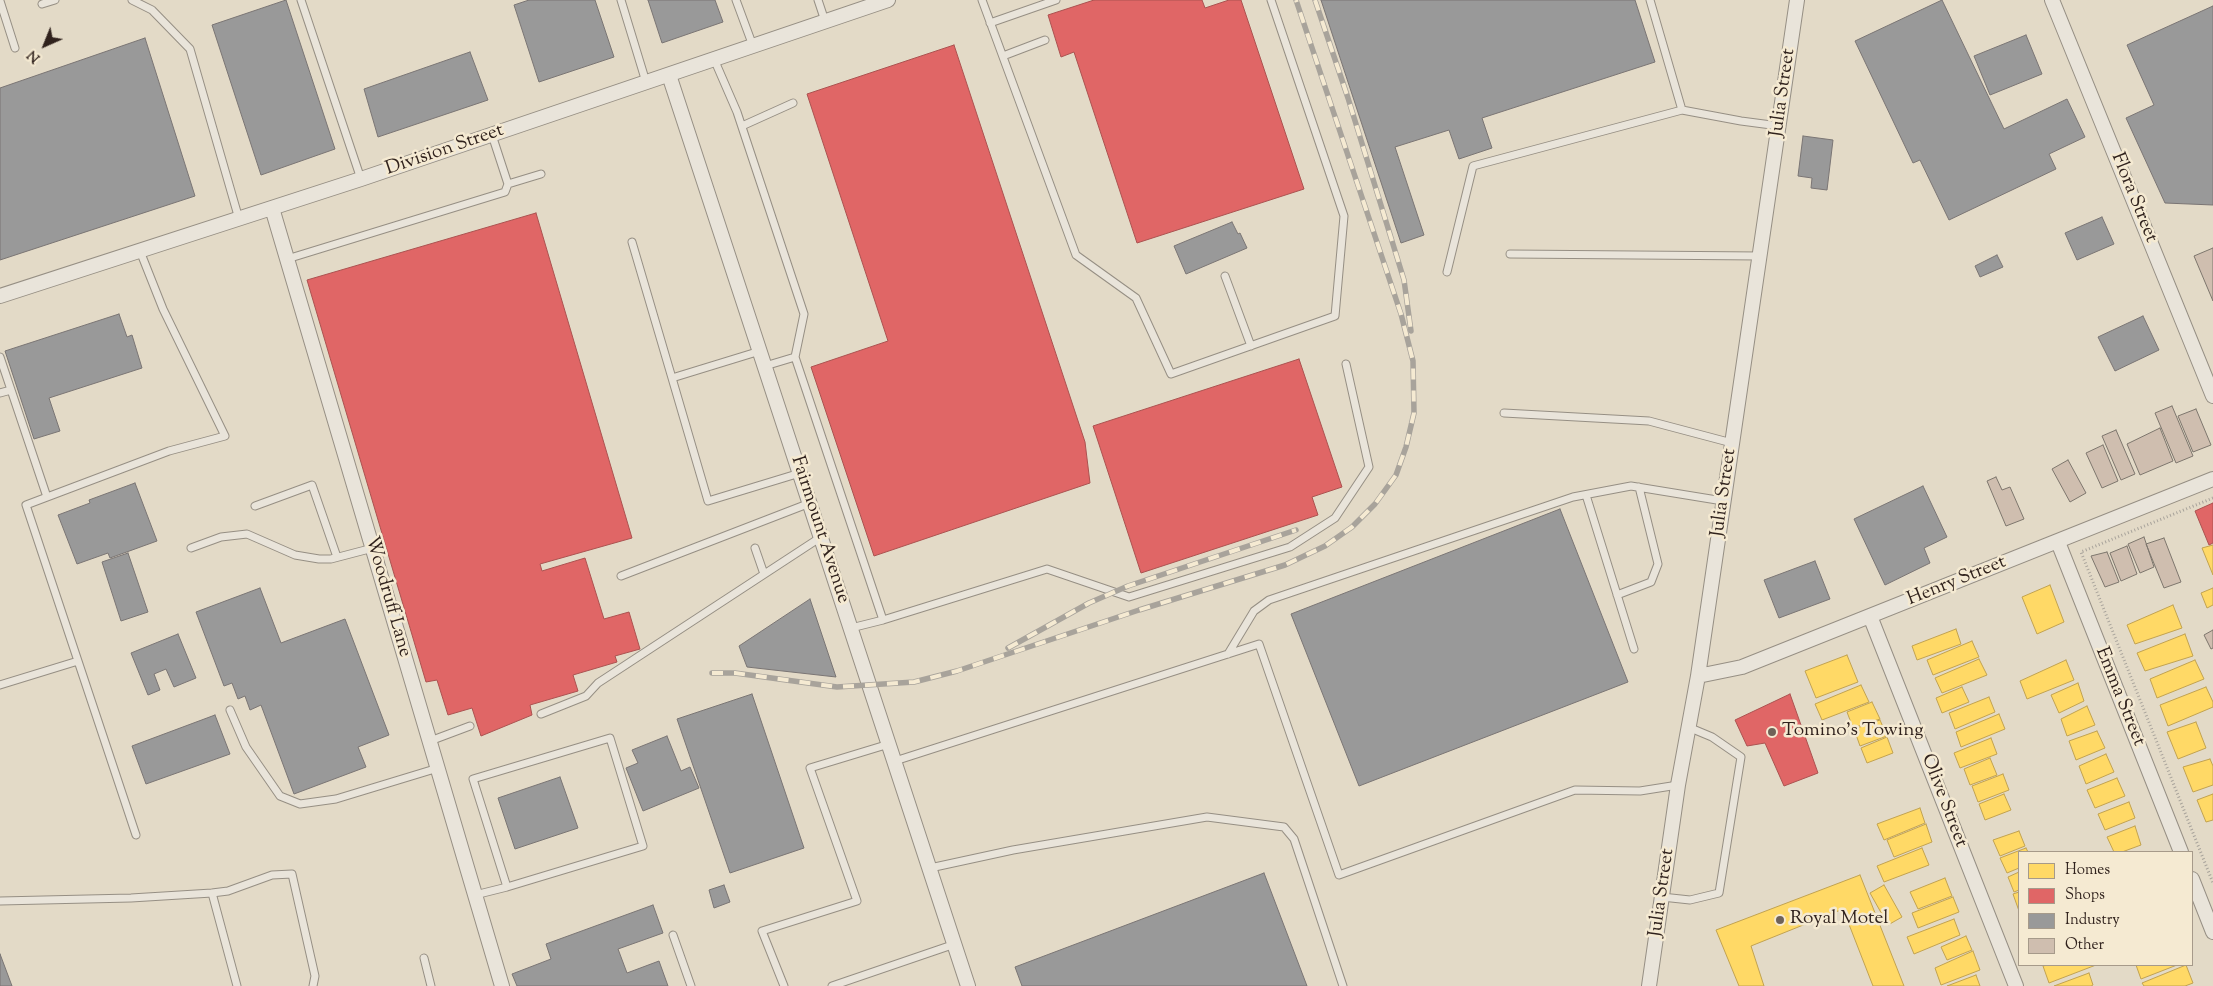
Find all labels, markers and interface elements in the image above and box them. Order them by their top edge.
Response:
north arrow [20,20,70,70]
text: N [24,45,46,67]
street label: Julia Street [1767,47,1801,139]
street label: Division Street [383,120,507,182]
street label: Flora Street [2105,150,2161,246]
street label: Julia Street [1708,447,1742,539]
street label: Fairmount Avenue [784,454,854,606]
street label: Woodruff Lane [359,534,415,660]
street label: Henry Street [1904,552,2010,612]
street label: Emma Street [2089,644,2149,750]
place label: Tomino's Towing [1782,721,1923,743]
marker: Tomino's Towing [1766,726,1778,738]
street label: Olive Street [1915,751,1971,851]
street label: Julia Street [1646,847,1680,939]
legend [2018,851,2193,966]
text: Homes [2065,860,2110,881]
text: Shops [2065,885,2105,906]
place label: Royal Motel [1790,909,1889,931]
text: Industry [2065,910,2120,931]
marker: Royal Motel [1774,914,1786,926]
text: Other [2065,935,2104,956]

